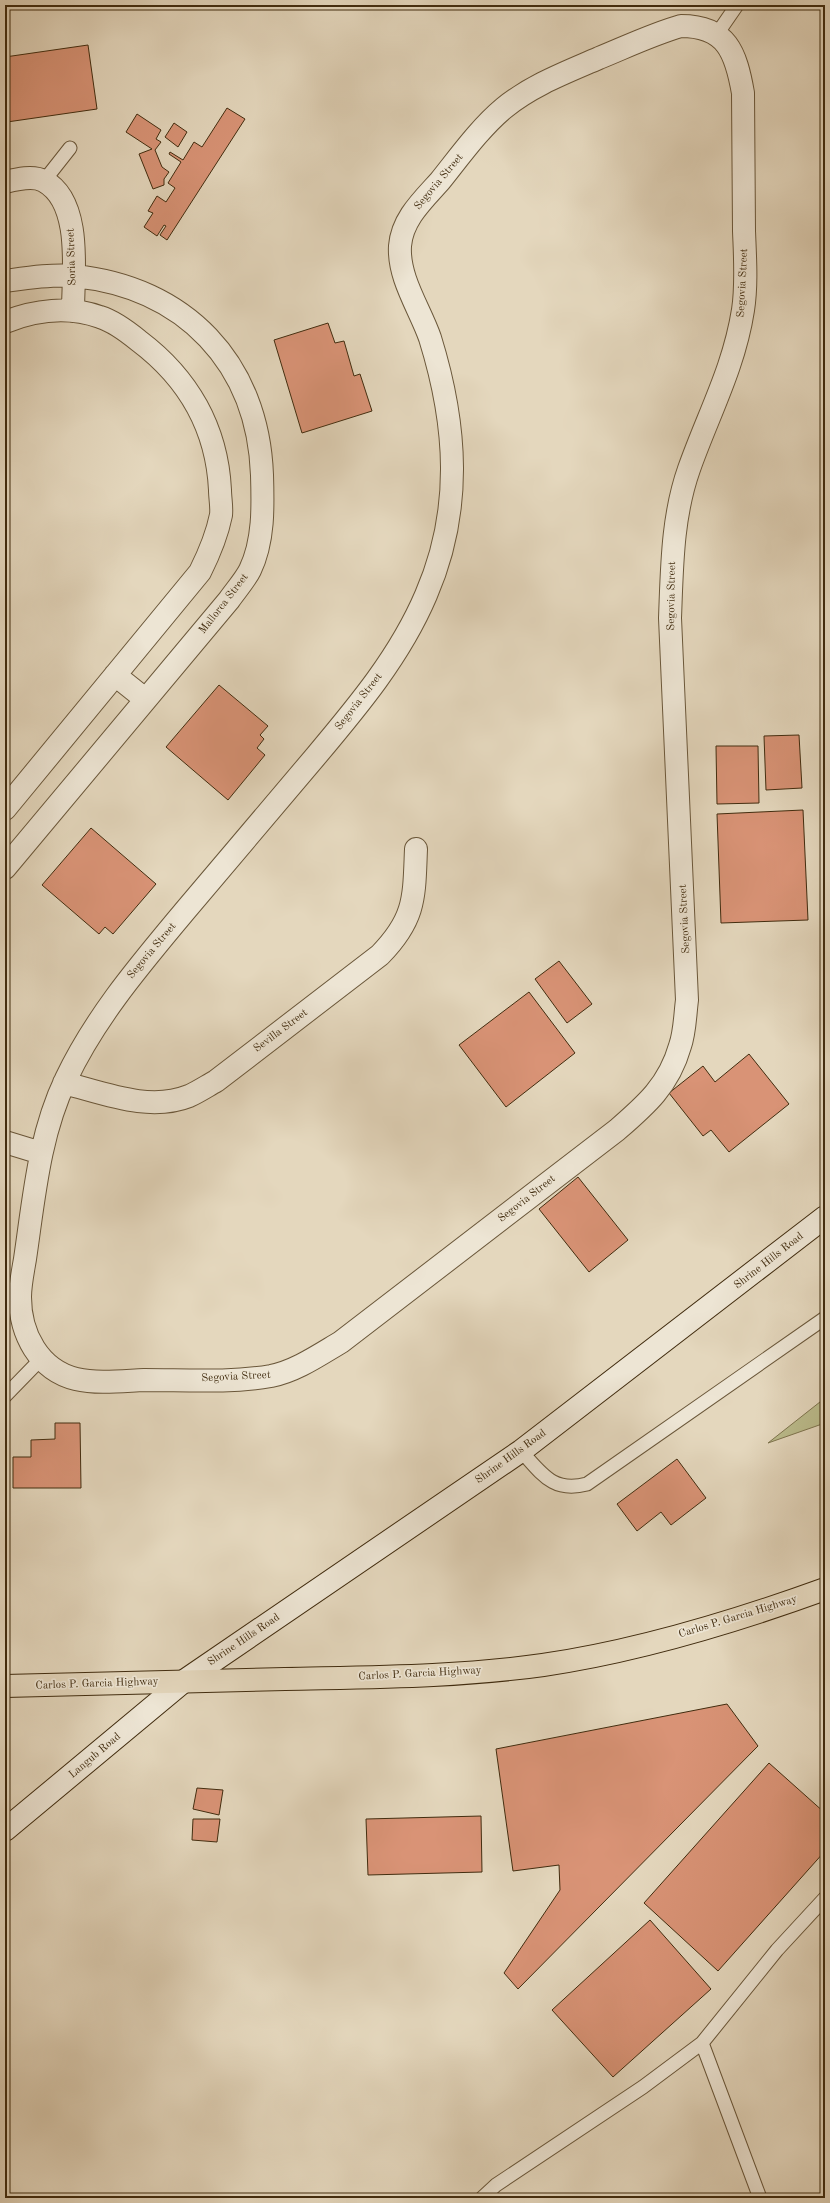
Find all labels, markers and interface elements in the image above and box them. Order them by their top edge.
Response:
street label: Segovia Street [413,152,466,212]
street label: Soria Street [65,228,78,286]
street label: Segovia Street [736,248,750,318]
street label: Segovia Street [666,561,678,631]
street label: Mallorca Street [197,572,251,636]
street label: Segovia Street [333,671,385,733]
street label: Segovia Street [678,884,692,954]
street label: Segovia Street [126,921,179,981]
street label: Sevilla Street [252,1007,310,1055]
street label: Segovia Street [496,1173,558,1225]
street label: Shrine Hills Road [732,1231,806,1291]
street label: Segovia Street [201,1370,271,1384]
street label: Shrine Hills Road [474,1428,549,1486]
street label: Carlos P. Garcia Highway [677,1594,799,1640]
street label: Shrine Hills Road [206,1612,282,1668]
street label: Carlos P. Garcia Highway [358,1665,482,1683]
street label: Carlos P. Garcia Highway [35,1676,159,1692]
street label: Langub Road [67,1731,123,1781]

